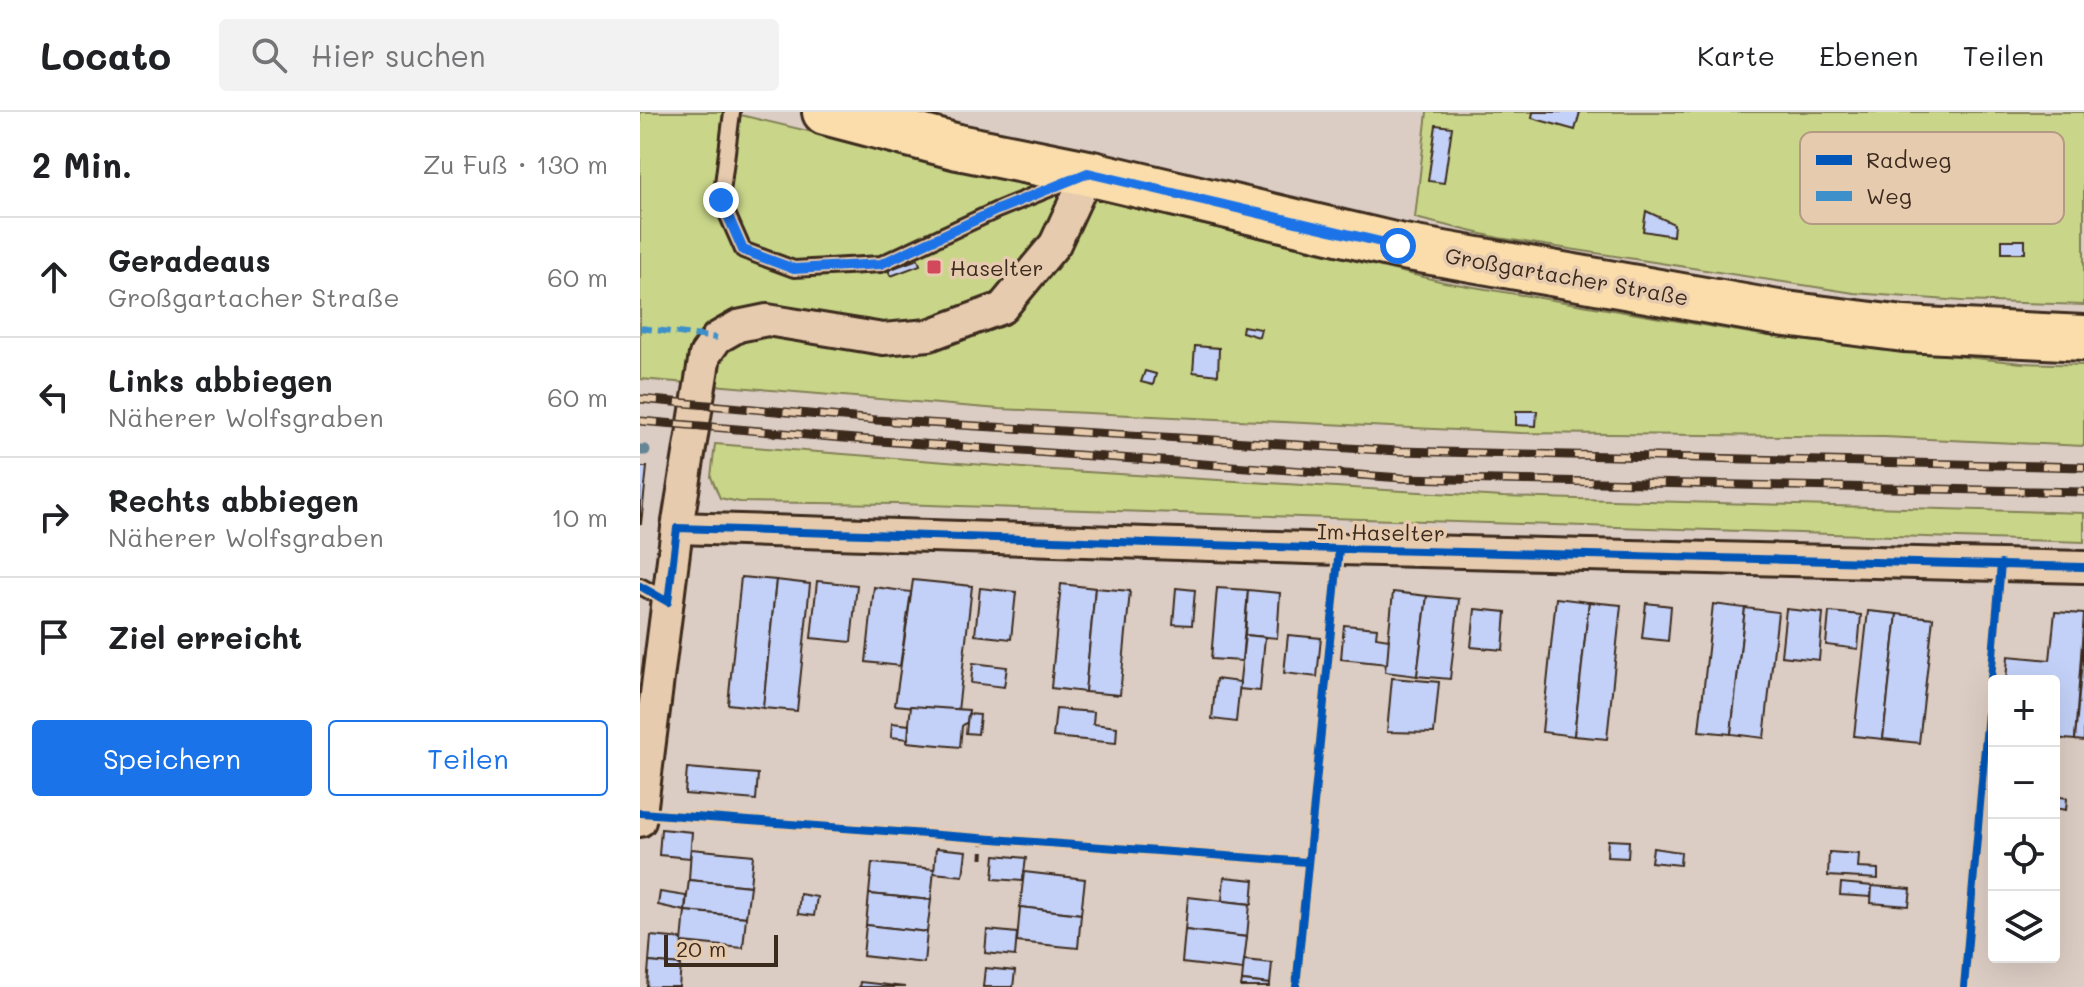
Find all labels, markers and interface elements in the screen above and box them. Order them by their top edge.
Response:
search box [219,19,779,91]
text: Locato [40,30,171,80]
icon: search [247,33,291,77]
text: Hier suchen [311,35,486,75]
text: Karte [1697,37,1775,73]
text: Ebenen [1819,37,1919,73]
text: Teilen [1963,37,2044,73]
legend [1800,132,2064,224]
text: 2 Min. [32,142,132,187]
text: Radweg [1866,145,1951,174]
text: Zu Fuß · 130 m [423,147,608,181]
text: Weg [1866,181,1912,210]
route end [703,182,739,218]
route start [1380,228,1416,264]
text: Geradeaus [108,240,271,280]
street label: Großgartacher Straße [1443,240,1691,312]
place label: Haselter [950,253,1044,282]
icon: ahead [32,255,76,299]
marker: Haselter [925,258,943,276]
text: 60 m [547,260,608,294]
text: Großgartacher Straße [108,280,400,314]
text: Links abbiegen [108,360,332,400]
icon: left [32,375,76,419]
text: 60 m [547,380,608,414]
text: Näherer Wolfsgraben [108,400,384,434]
text: Rechts abbiegen [108,480,359,520]
icon: right [32,495,76,539]
text: 10 m [551,500,608,534]
street label: Im Haselter [1317,516,1445,548]
text: Näherer Wolfsgraben [108,520,384,554]
icon: arrive [32,615,76,659]
text: Ziel erreicht [108,617,302,657]
map controls [1988,675,2060,963]
button: + [1988,675,2060,747]
button: Speichern [32,720,312,796]
button: Teilen [328,720,608,796]
button: − [1988,747,2060,819]
button: locate [1988,819,2060,891]
button: layers [1988,891,2060,963]
scale bar [664,931,778,967]
text: 20 m [676,934,726,963]

